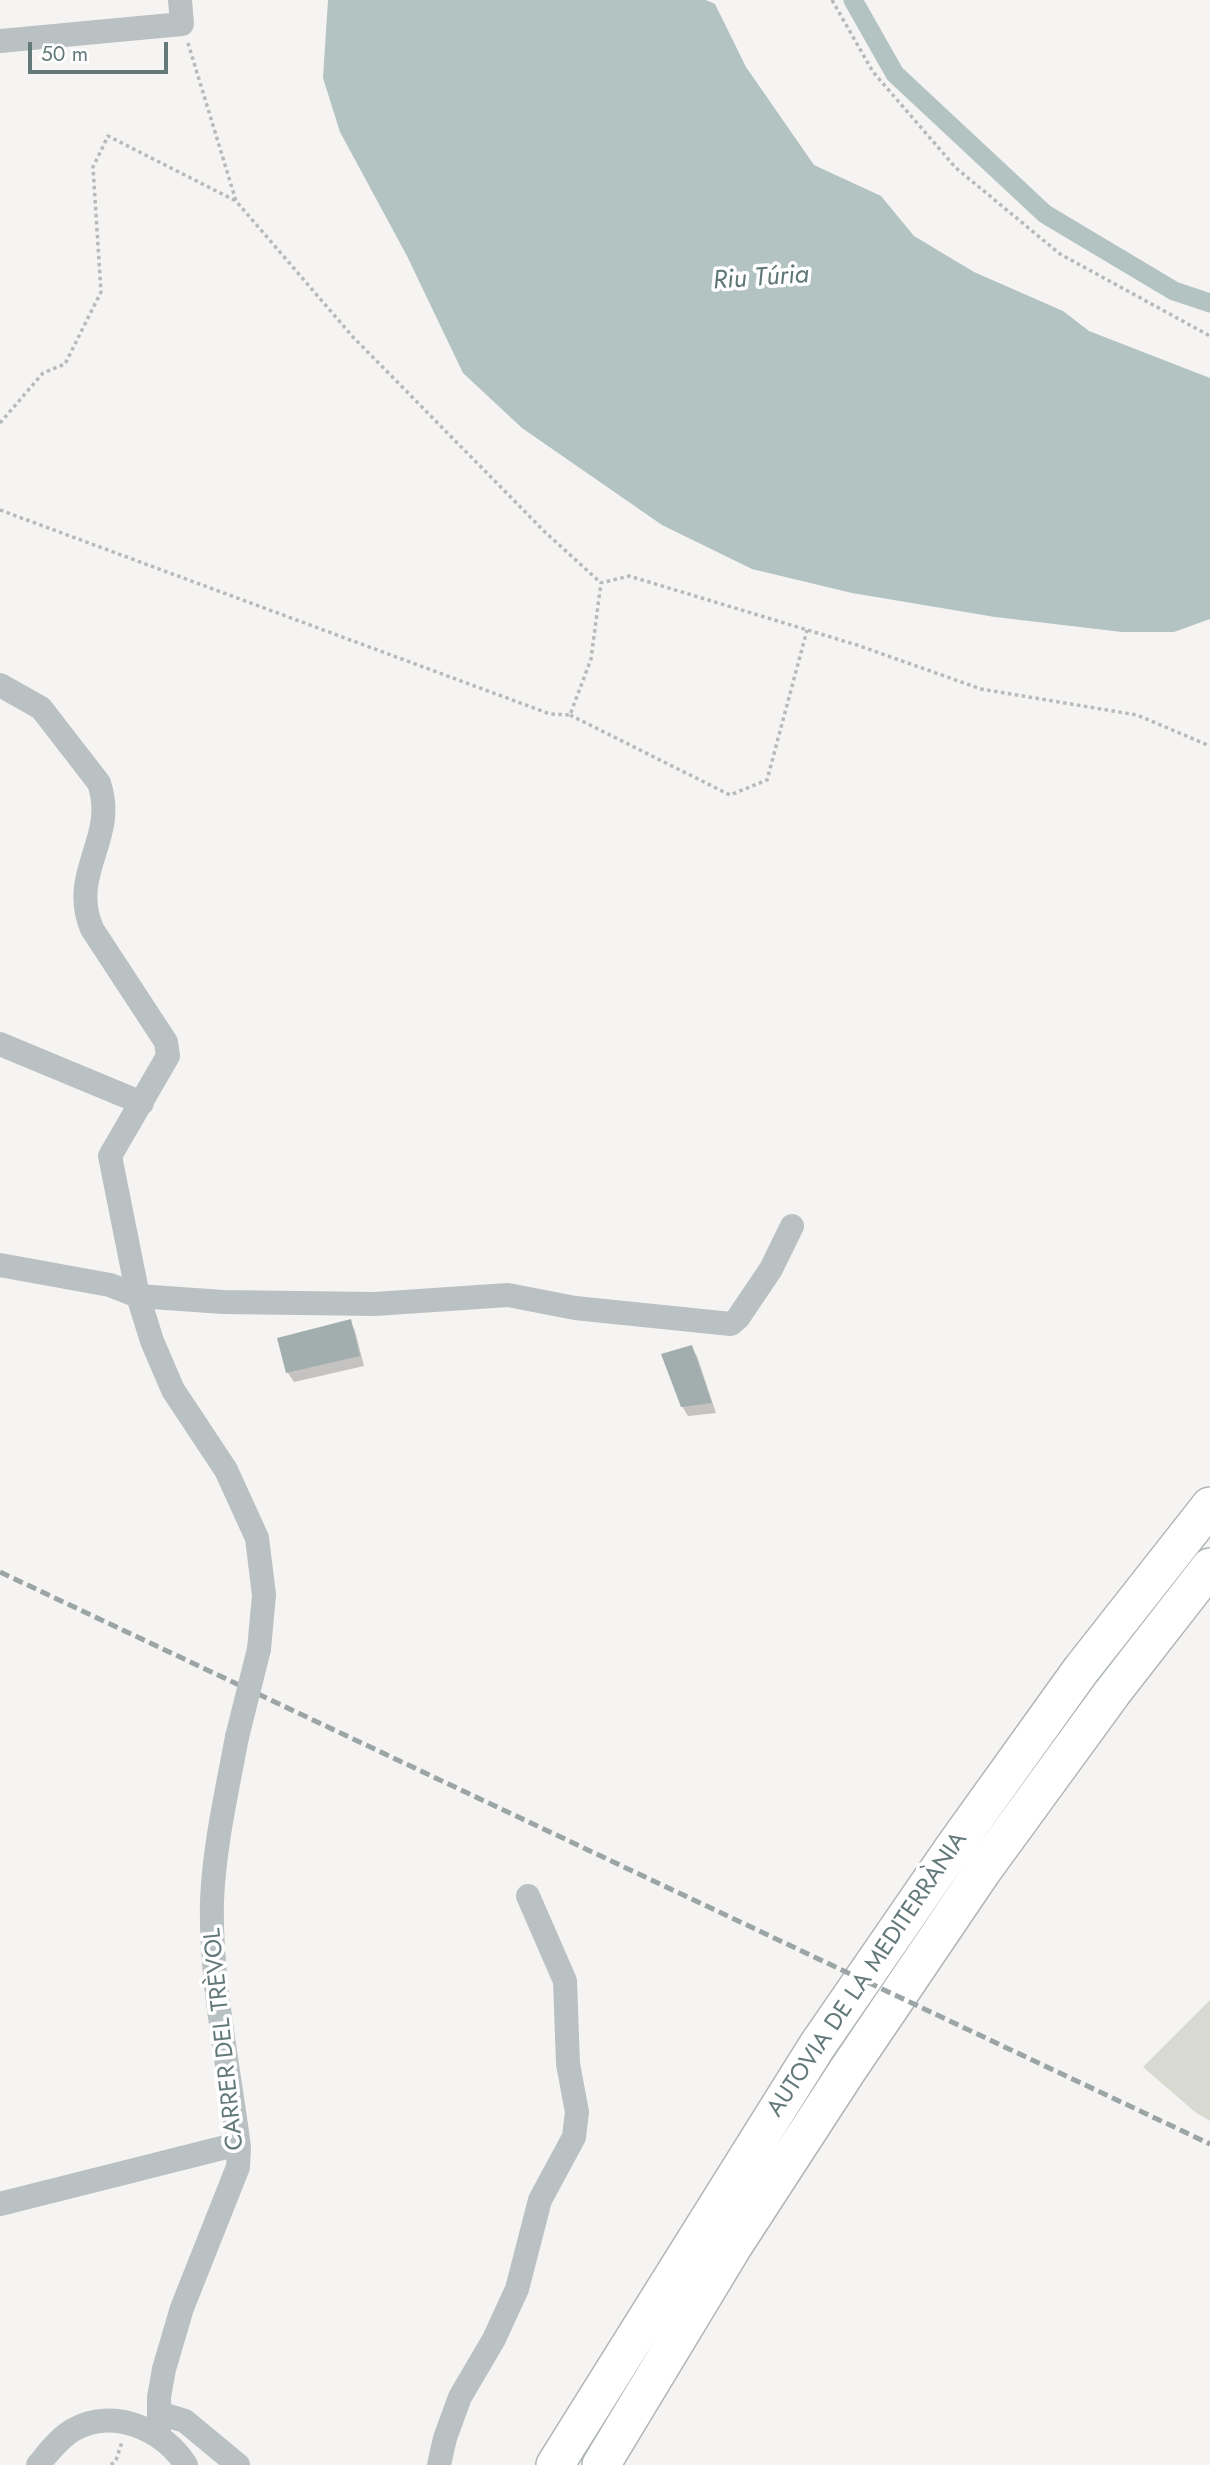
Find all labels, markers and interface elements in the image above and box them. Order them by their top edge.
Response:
scale bar [32,28,172,72]
text: 50 m [41,39,88,69]
water label: Riu Túria [712,260,810,298]
street label: AUTOVIA DE LA MEDITERRÀNIA [762,1827,974,2123]
street label: CARRER DEL TRÈVOL [199,1927,251,2151]

